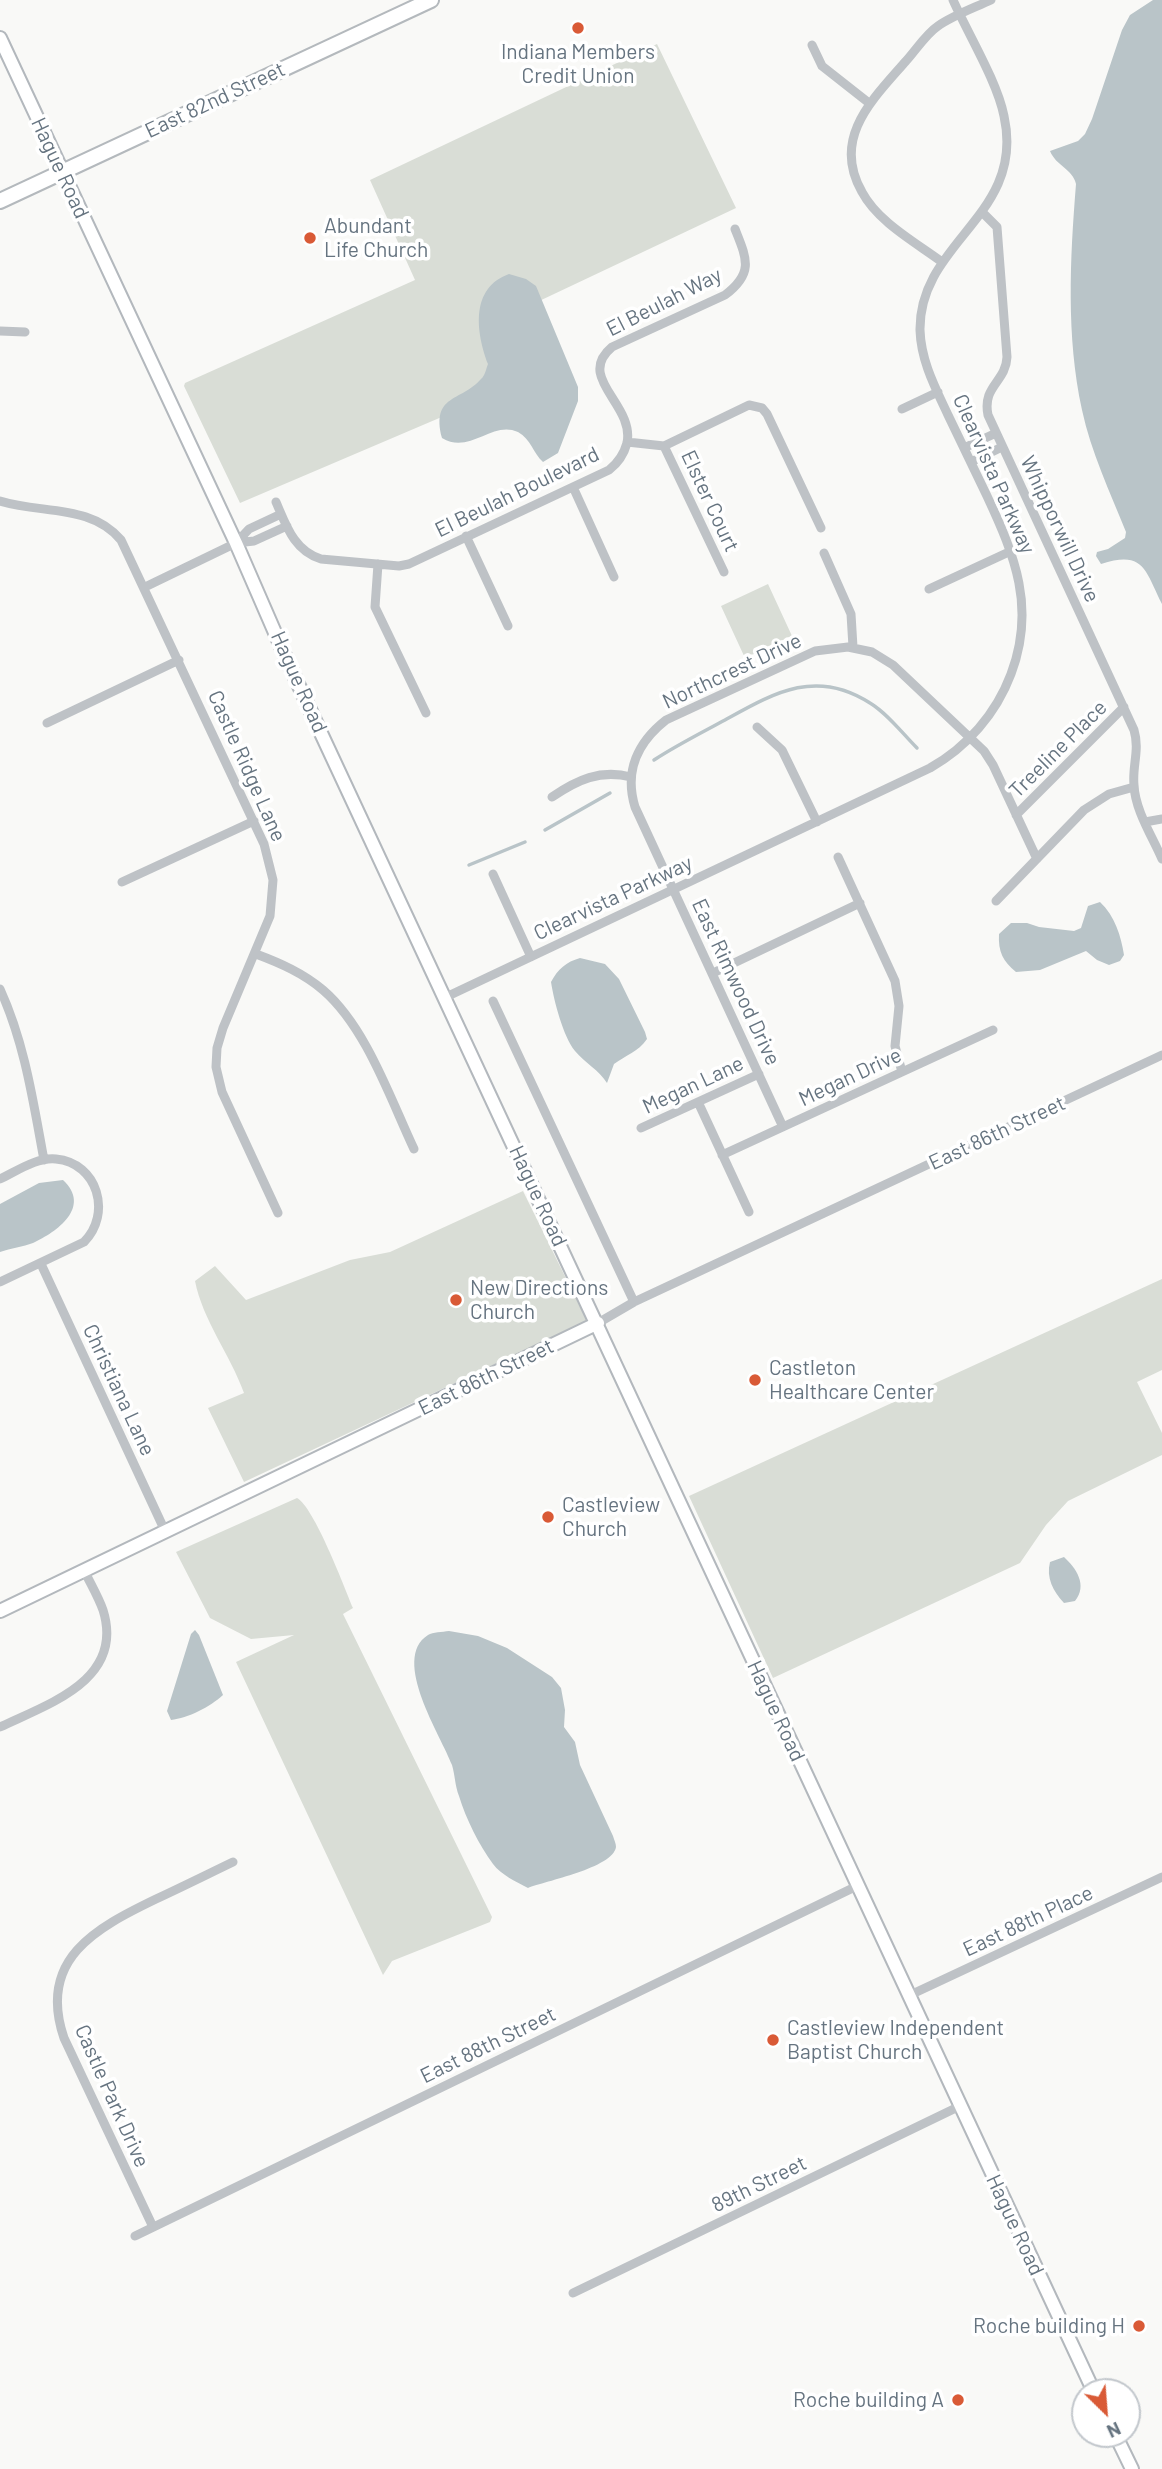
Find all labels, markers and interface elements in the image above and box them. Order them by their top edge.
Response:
marker: Indiana Members Credit Union [570,20,586,36]
place label: Indiana Members Credit Union [501,39,655,89]
street label: East 82nd Street [141,57,289,143]
street label: Hague Road [26,113,94,223]
place label: Abundant Life Church [324,213,428,263]
marker: Abundant Life Church [302,230,318,246]
street label: El Beulah Way [602,262,726,342]
street label: Clearvista Parkway [947,390,1041,558]
street label: El Beulah Boulevard [431,441,603,543]
street label: Elster Court [676,446,744,556]
street label: Whipporwill Drive [1015,452,1105,606]
street label: Hague Road [265,627,333,737]
street label: Northcrest Drive [658,628,806,714]
street label: Castle Ridge Lane [202,687,292,845]
street label: Treeline Place [1004,695,1112,803]
street label: Clearvista Parkway [530,850,696,946]
street label: East Rimwood Drive [686,895,786,1069]
street label: Megan Drive [795,1042,905,1112]
street label: Megan Lane [638,1051,748,1119]
street label: East 86th Street [925,1090,1069,1176]
street label: Hague Road [504,1141,572,1251]
place label: New Directions Church [470,1275,608,1325]
marker: New Directions Church [448,1292,464,1308]
street label: Christiana Lane [78,1320,160,1460]
street label: East 86th Street [414,1333,558,1421]
place label: Castleton Healthcare Center [769,1355,934,1405]
marker: Castleton Healthcare Center [747,1372,763,1388]
place label: Castleview Church [562,1492,660,1542]
marker: Castleview Church [540,1509,556,1525]
street label: Hague Road [742,1656,810,1766]
street label: East 88th Place [959,1880,1097,1962]
street label: East 88th Street [416,2001,560,2089]
place label: Castleview Independent Baptist Church [787,2015,1004,2065]
street label: Castle Park Drive [69,2021,155,2171]
marker: Castleview Independent Baptist Church [765,2032,781,2048]
street label: 89th Street [707,2150,811,2218]
street label: Hague Road [981,2170,1049,2280]
place label: Roche building H [973,2313,1125,2339]
marker: Roche building H [1131,2318,1147,2334]
north arrow [1071,2378,1141,2448]
place label: Roche building A [793,2387,944,2413]
marker: Roche building A [950,2392,966,2408]
text: N [1104,2418,1125,2444]

